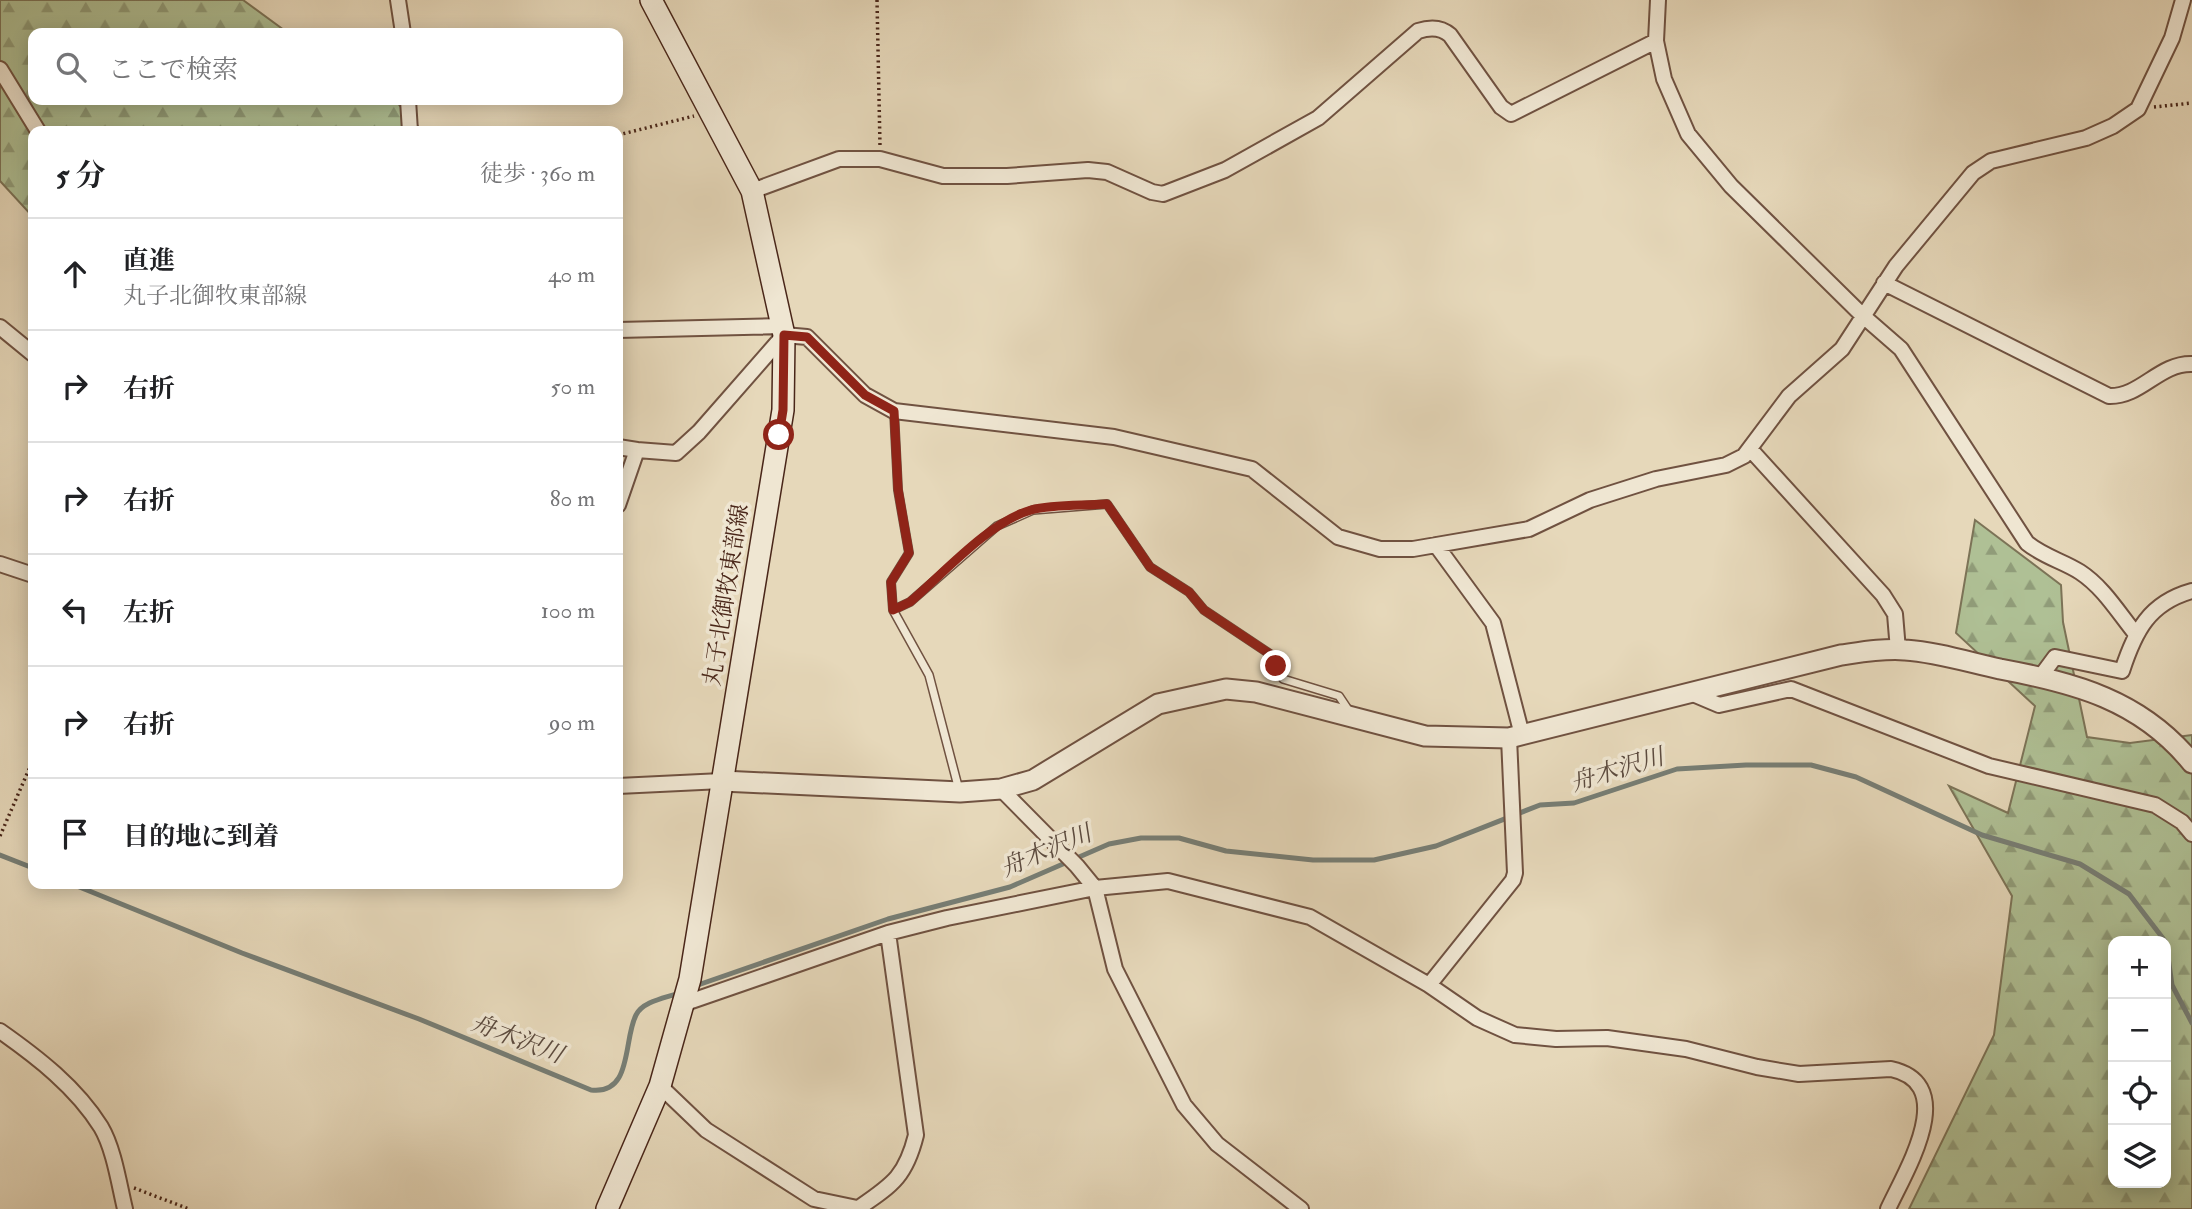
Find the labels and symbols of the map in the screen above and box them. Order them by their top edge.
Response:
route start [763,419,794,450]
street label: 丸子北御牧東部線 [697,502,755,688]
route end [1260,650,1291,681]
water label: 舟木沢川 [1567,740,1670,799]
water label: 舟木沢川 [996,817,1099,884]
water label: 舟木沢川 [467,1007,570,1072]

